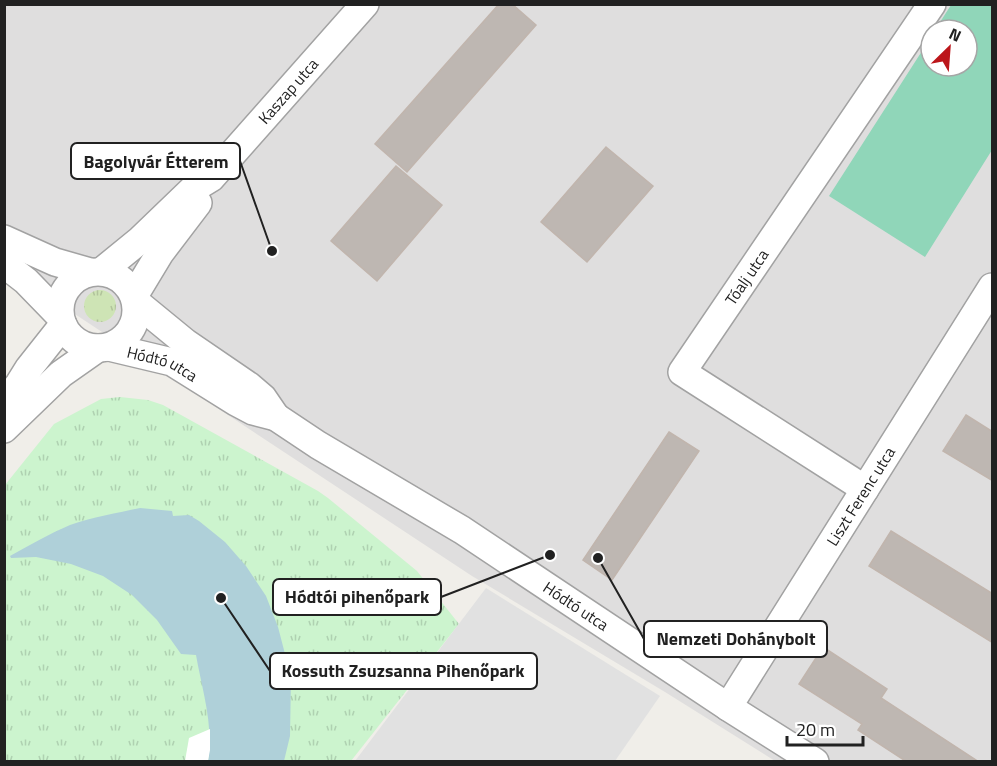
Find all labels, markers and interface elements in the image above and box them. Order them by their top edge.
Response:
north arrow [919,18,979,78]
text: N [945,21,965,48]
street label: Kaszap utca [252,53,324,129]
callout: Bagolyvár Étterem [71,143,240,179]
text: Bagolyvár Étterem [83,148,229,175]
street label: Tóalj utca [719,244,774,310]
street label: Hódtó utca [125,340,202,387]
street label: Liszt Ferenc utca [820,442,901,550]
street label: Hódtó utca [538,575,614,637]
callout: Hódtói pihenőpark [273,579,441,615]
text: Hódtói pihenőpark [285,583,430,610]
callout: Nemzeti Dohánybolt [644,621,827,657]
text: Nemzeti Dohánybolt [656,625,816,652]
callout: Kossuth Zsuzsanna Pihenőpark [270,653,537,689]
text: Kossuth Zsuzsanna Pihenőpark [281,657,525,684]
scale bar [787,709,864,747]
text: 20 m [796,716,835,743]

